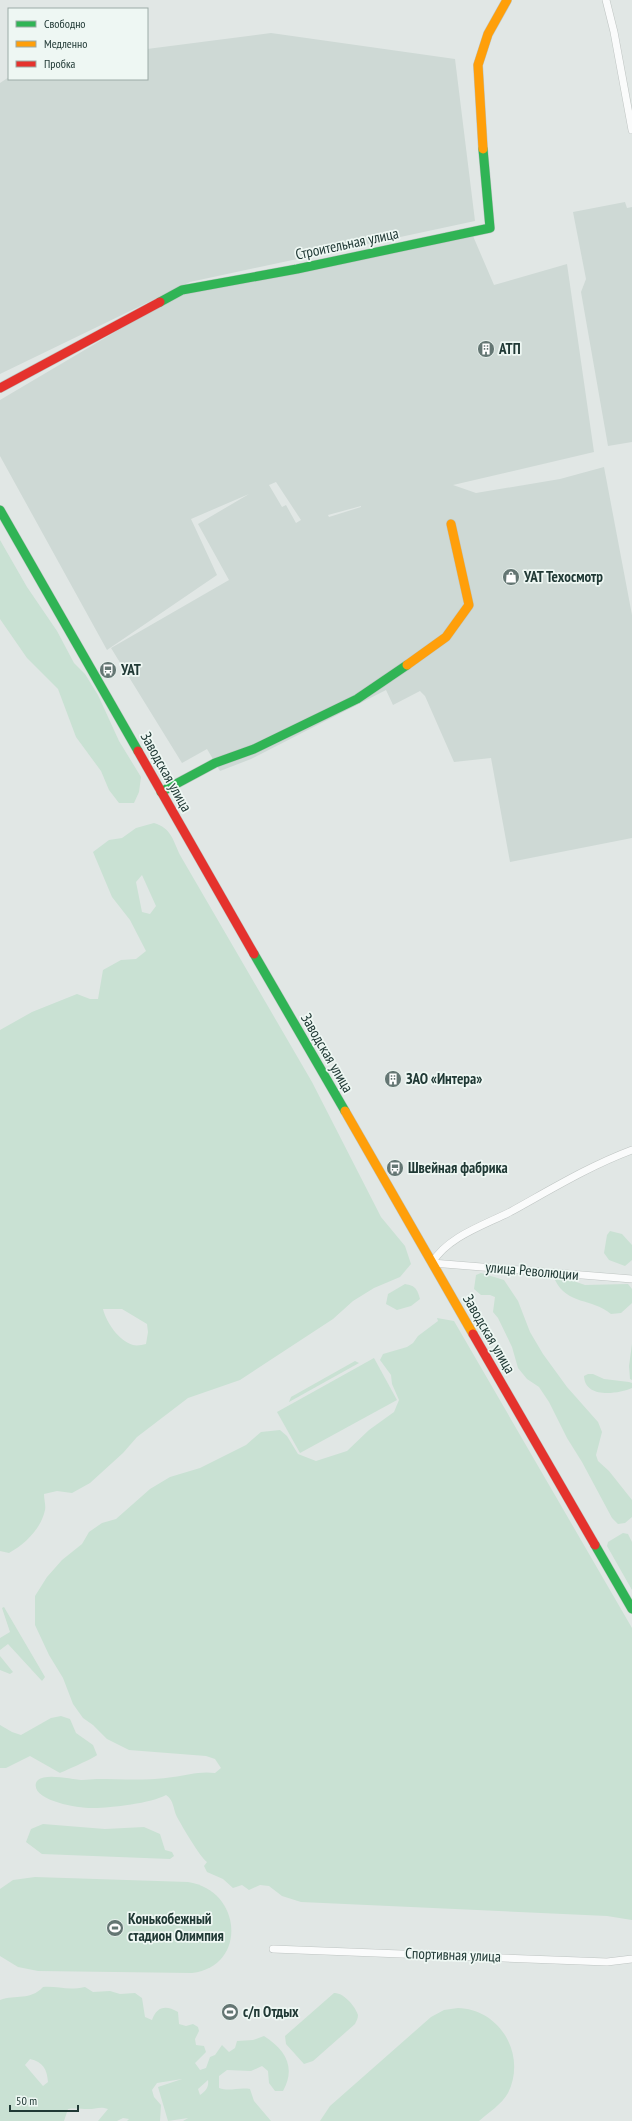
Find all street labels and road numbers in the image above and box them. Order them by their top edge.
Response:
street label: Строительная улица [294,223,400,264]
street label: Заводская улица [137,728,196,815]
street label: Заводская улица [297,1010,358,1096]
street label: улица Революции [485,1257,580,1284]
street label: Заводская улица [459,1291,520,1377]
street label: Спортивная улица [405,1943,501,1966]

